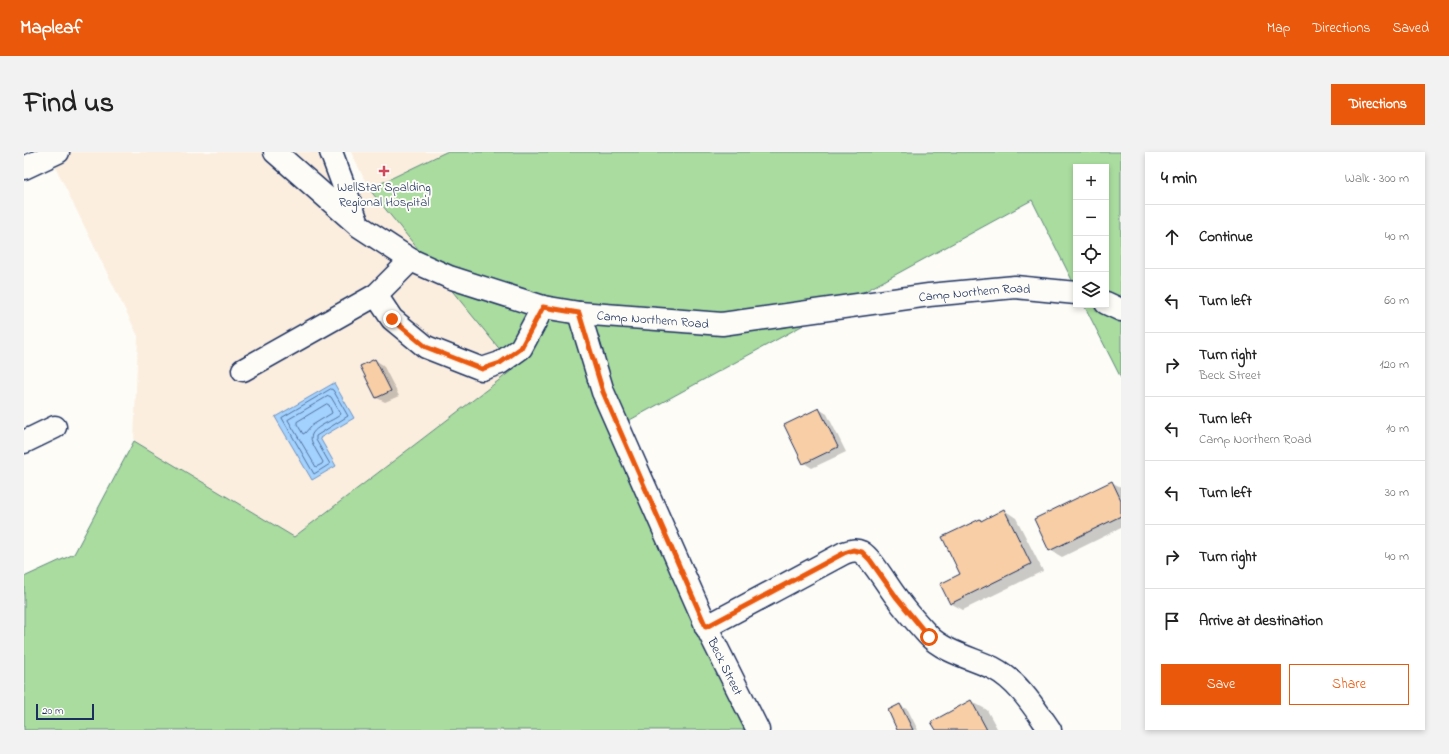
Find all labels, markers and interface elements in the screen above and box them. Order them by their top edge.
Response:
text: Mapleaf [20,15,82,42]
text: Map [1267,18,1290,39]
text: Directions [1312,18,1370,39]
text: Saved [1392,18,1429,39]
text: Find us [24,84,114,125]
button: Directions [1331,84,1425,125]
map controls [1073,164,1109,308]
button: + [1073,164,1109,200]
marker: WellStar Spalding Regional Hospital [378,165,390,177]
text: 4 min [1161,166,1197,191]
text: Walk · 300 m [1345,169,1409,188]
place label: WellStar Spalding Regional Hospital [337,178,431,213]
button: − [1073,200,1109,236]
icon: ahead [1161,226,1183,248]
text: Continue [1199,226,1253,248]
text: 40 m [1385,227,1409,246]
button: locate [1073,236,1109,272]
button: layers [1073,272,1109,308]
street label: Camp Northern Road [917,279,1032,307]
icon: left [1161,290,1183,312]
text: Turn left [1199,290,1252,312]
text: 60 m [1384,291,1409,310]
street label: Camp Northern Road [596,306,710,334]
route end [383,310,401,328]
text: Turn right [1199,344,1257,366]
icon: right [1161,354,1183,376]
text: 120 m [1379,355,1409,374]
text: Beck Street [1199,366,1261,385]
text: Turn left [1199,408,1252,430]
icon: left [1161,418,1183,440]
text: 10 m [1386,419,1409,438]
text: Camp Northern Road [1199,430,1311,449]
icon: left [1161,482,1183,504]
text: Turn left [1199,482,1252,504]
text: 30 m [1385,483,1409,502]
icon: right [1161,546,1183,568]
text: Turn right [1199,546,1257,568]
text: 40 m [1385,547,1409,566]
icon: arrive [1161,610,1183,632]
text: Arrive at destination [1199,610,1323,632]
route start [920,628,938,646]
street label: Beck Street [702,634,747,699]
button: Save [1161,664,1281,705]
button: Share [1289,664,1409,705]
scale bar [36,702,94,721]
text: 20 m [42,703,64,719]

